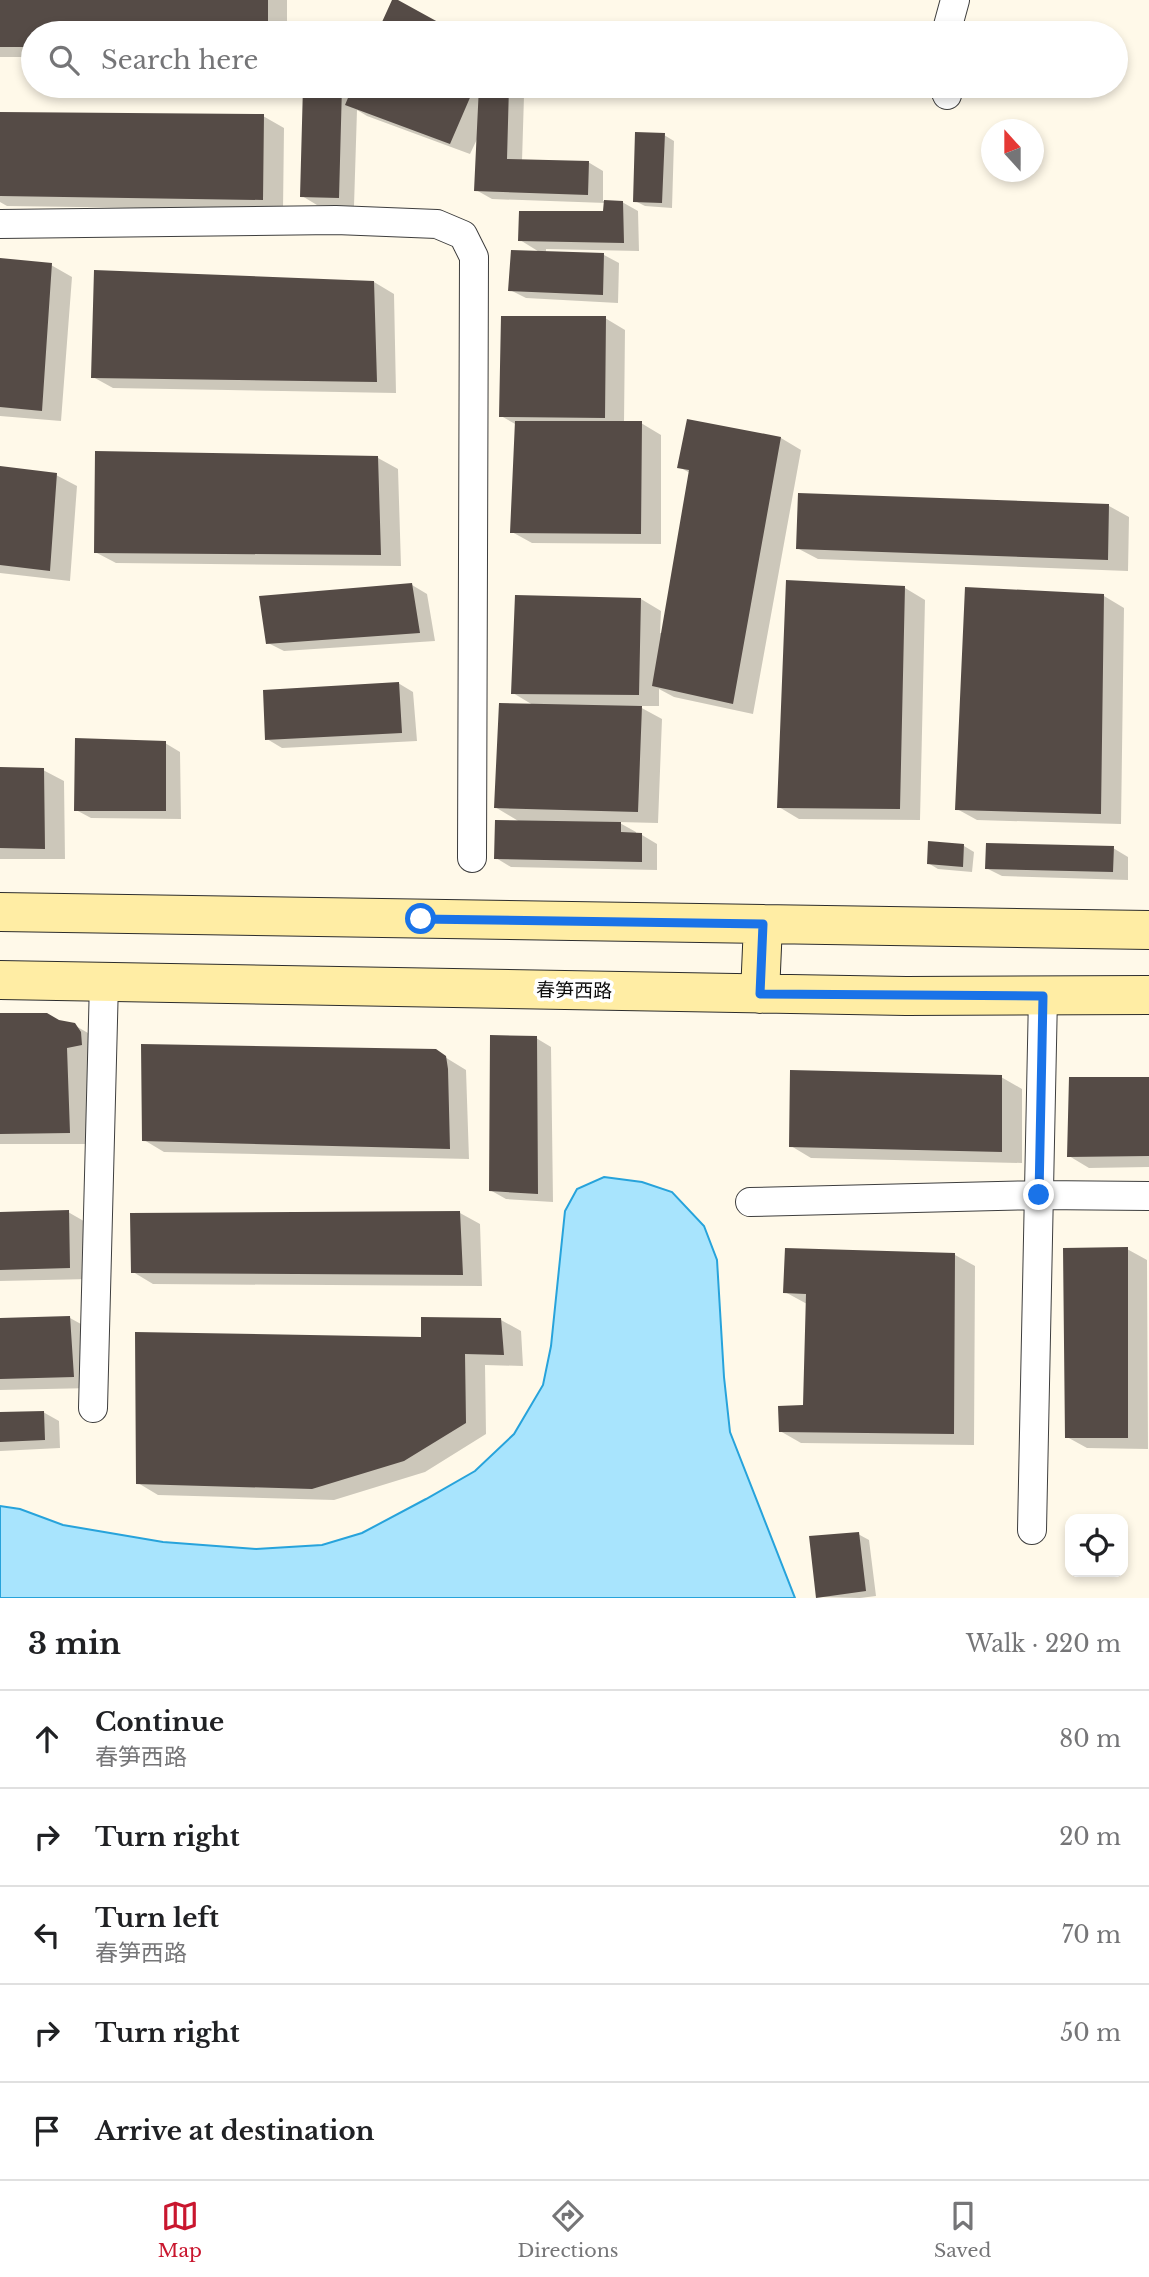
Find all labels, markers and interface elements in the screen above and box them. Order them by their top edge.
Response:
search box [21,21,1128,98]
icon: search [45,41,83,79]
text: Search here [101,44,258,76]
north arrow [981,119,1044,182]
route start [405,903,436,934]
street label: 春笋西路 [536,978,612,1003]
route end [1023,1179,1054,1210]
map controls [1065,1514,1128,1577]
button: locate [1065,1514,1128,1577]
text: 3 min [28,1625,121,1662]
text: Walk · 220 m [966,1630,1121,1658]
text: Continue [95,1706,224,1738]
icon: ahead [28,1720,66,1758]
text: 80 m [1059,1725,1121,1753]
text: 春笋西路 [95,1743,187,1771]
icon: right [28,1818,66,1856]
text: Turn right [95,1821,240,1853]
text: 20 m [1059,1823,1121,1851]
text: Turn left [95,1902,219,1934]
icon: left [28,1916,66,1954]
text: 70 m [1062,1921,1121,1949]
text: 春笋西路 [95,1939,187,1967]
icon: right [28,2014,66,2052]
text: Turn right [95,2017,240,2049]
text: 50 m [1060,2019,1121,2047]
icon: arrive [28,2112,66,2150]
text: Arrive at destination [95,2115,375,2147]
tab: Map [158,2197,202,2262]
tab: Directions [517,2197,618,2262]
tab: Saved [934,2197,991,2262]

